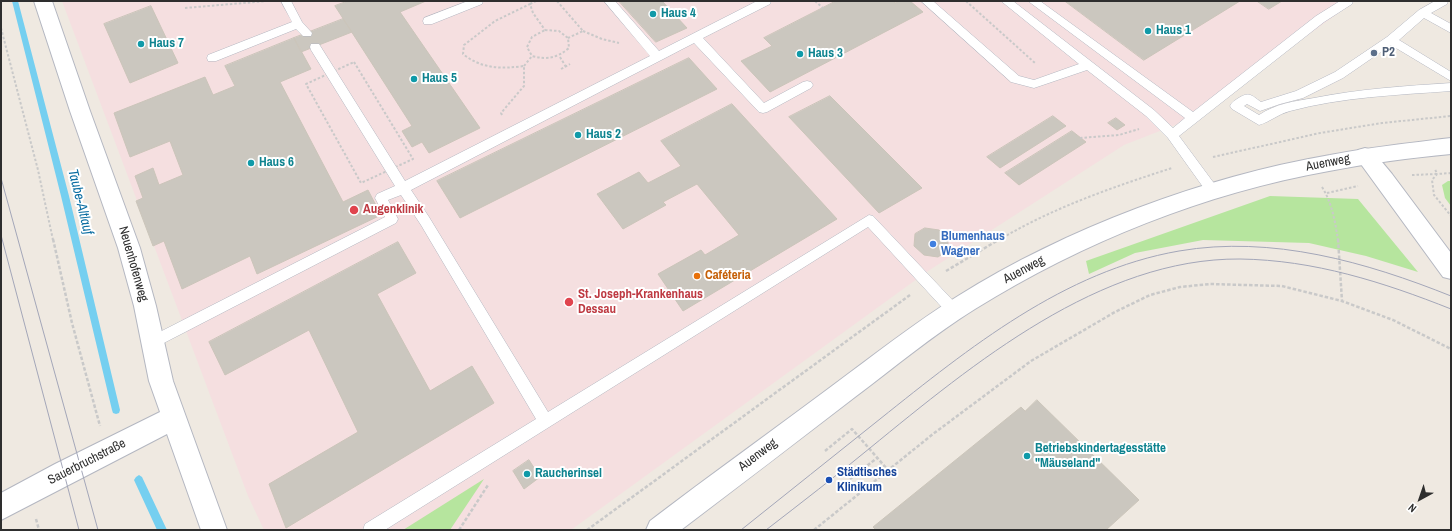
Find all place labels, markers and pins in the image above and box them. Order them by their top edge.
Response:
place label: Haus 4 [661,6,696,22]
marker: Haus 4 [648,9,658,19]
place label: Haus 1 [1156,23,1191,39]
marker: Haus 1 [1143,26,1153,36]
place label: Haus 7 [149,36,184,52]
marker: Haus 7 [136,39,146,49]
place label: P2 [1382,45,1395,61]
place label: Haus 3 [808,46,843,62]
marker: P2 [1369,48,1379,58]
marker: Haus 3 [795,49,805,59]
place label: Haus 5 [422,71,457,87]
marker: Haus 5 [409,74,419,84]
place label: Haus 2 [586,127,621,143]
marker: Haus 2 [573,130,583,140]
place label: Haus 6 [259,155,294,171]
marker: Haus 6 [246,158,256,168]
place label: Augenklinik [363,202,423,218]
marker: Augenklinik [348,204,360,216]
place label: Blumenhaus Wagner [941,229,1005,260]
marker: Blumenhaus Wagner [928,239,938,249]
place label: Caféteria [705,268,751,284]
marker: Caféteria [692,271,702,281]
place label: St. Joseph-Krankenhaus Dessau [578,287,703,318]
marker: St. Joseph-Krankenhaus Dessau [563,296,575,308]
place label: Betriebskindertagesstätte "Mäuseland" [1035,441,1166,472]
marker: Betriebskindertagesstätte "Mäuseland" [1022,451,1032,461]
place label: Städtisches Klinikum [837,465,897,496]
place label: Raucherinsel [535,466,602,482]
marker: Raucherinsel [522,469,532,479]
marker: Städtisches Klinikum [824,475,834,485]

